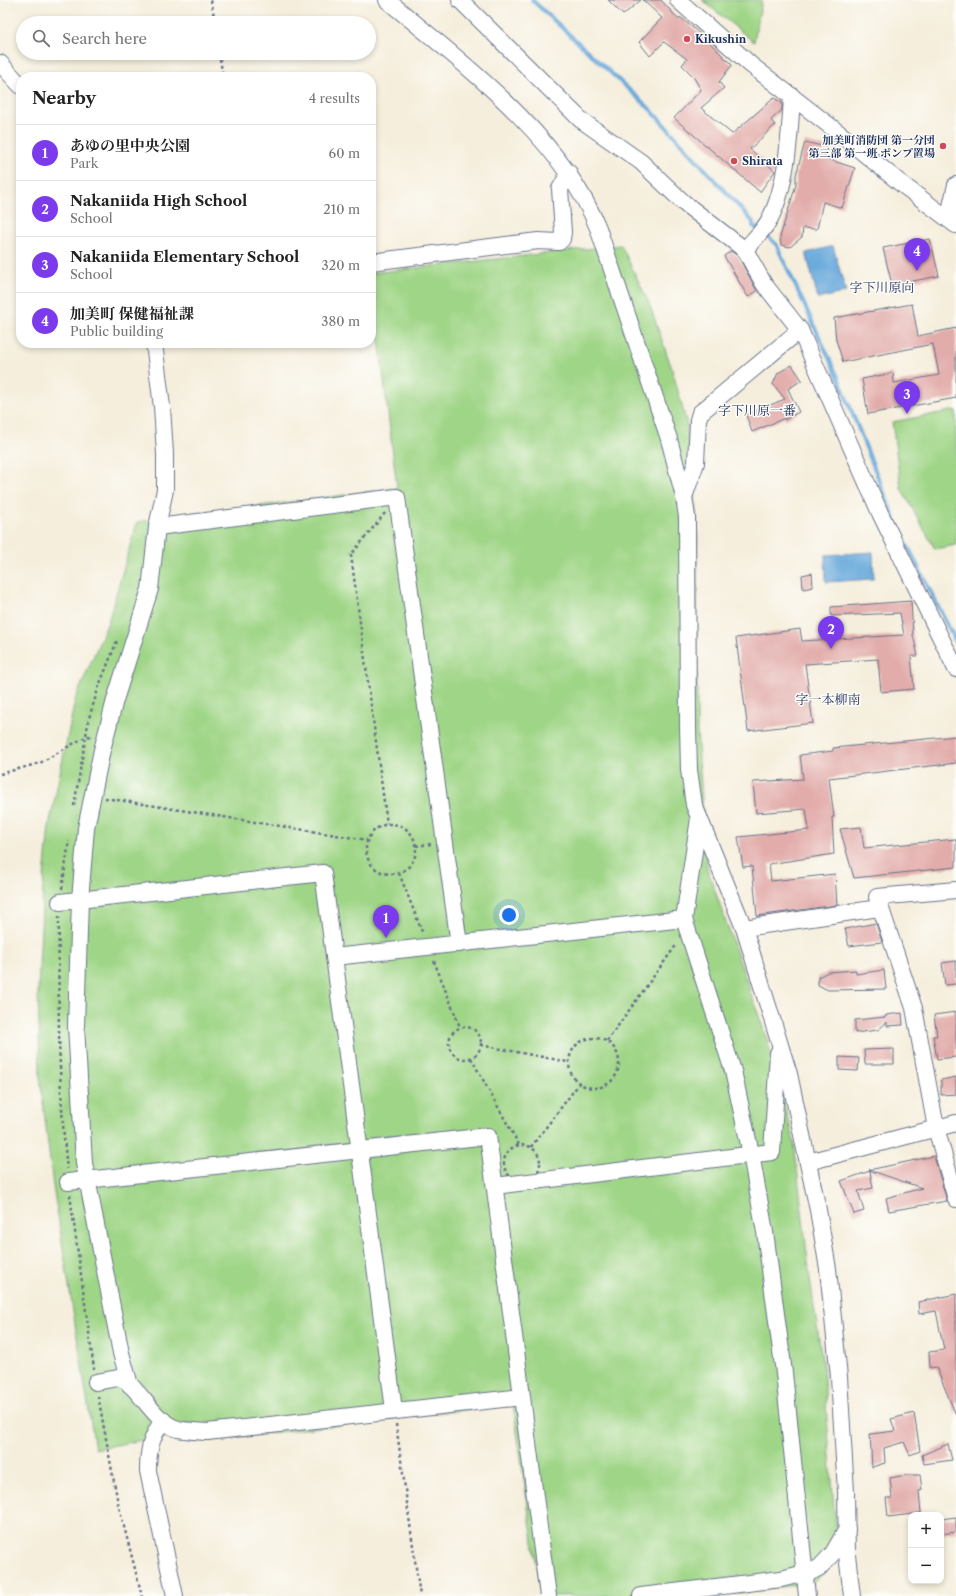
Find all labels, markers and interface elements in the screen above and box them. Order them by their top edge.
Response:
search box [16,16,376,60]
icon: search [30,27,52,49]
text: Search here [62,29,147,48]
place label: Kikushin [695,32,747,46]
marker: Kikushin [682,34,692,44]
text: Nearby [32,88,96,108]
text: 4 results [309,90,360,106]
place label: 加美町消防団 第一分団 第三部 第一班 ポンプ置場 [808,133,935,160]
text: あゆの里中央公園 [70,136,190,155]
marker: 加美町消防団 第一分団 第三部 第一班 ポンプ置場 [938,141,948,151]
text: 1 [42,145,48,161]
text: 60 m [329,145,360,161]
place label: Shirata [742,154,784,168]
text: Park [70,155,98,171]
marker: Shirata [729,156,739,166]
text: Nakaniida High School [70,191,247,210]
text: 2 [41,201,49,217]
text: 210 m [323,201,360,217]
text: School [70,210,113,226]
pin: 4 [904,238,930,271]
text: Nakaniida Elementary School [70,247,299,266]
text: 3 [41,257,49,273]
text: 320 m [322,257,360,273]
text: School [70,266,113,282]
district label: 字下川原向 [849,279,915,295]
text: 加美町 保健福祉課 [70,304,194,323]
text: 4 [41,313,49,329]
text: 380 m [321,313,360,329]
text: Public building [70,323,163,339]
pin: 3 [894,381,920,414]
district label: 字下川原一番 [718,402,796,418]
pin: 2 [818,616,844,649]
district label: 字一本柳南 [795,691,861,707]
pin: 1 [373,905,399,938]
your location [499,905,519,925]
map controls [908,1512,944,1584]
button: + [908,1512,944,1548]
button: − [908,1548,944,1584]

